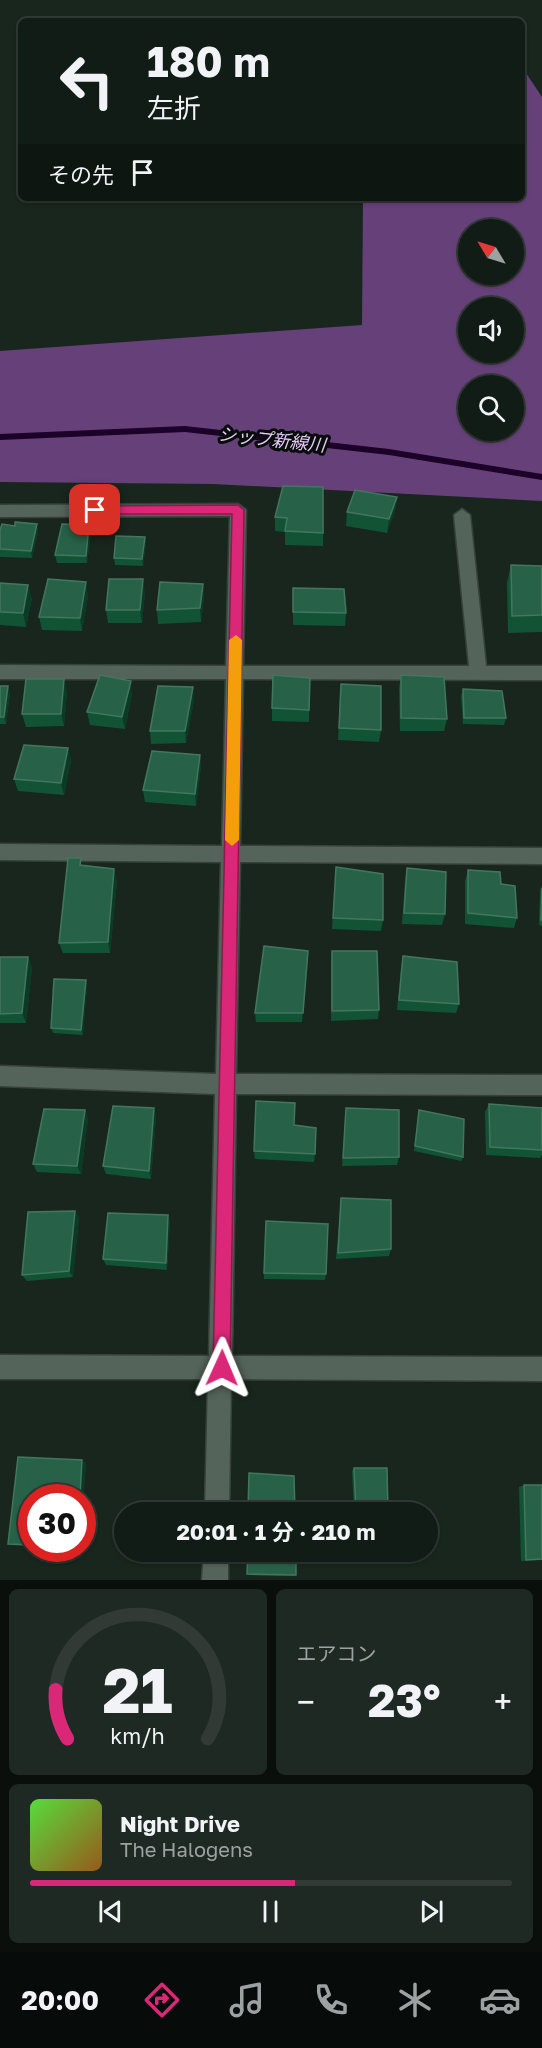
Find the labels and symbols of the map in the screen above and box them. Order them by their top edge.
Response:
north arrow [458,219,524,285]
water label: シップ新線川 [217,422,329,456]
pin [69,484,120,535]
position arrow [190,1336,254,1400]
speed limit sign: 30 [18,1484,96,1562]

